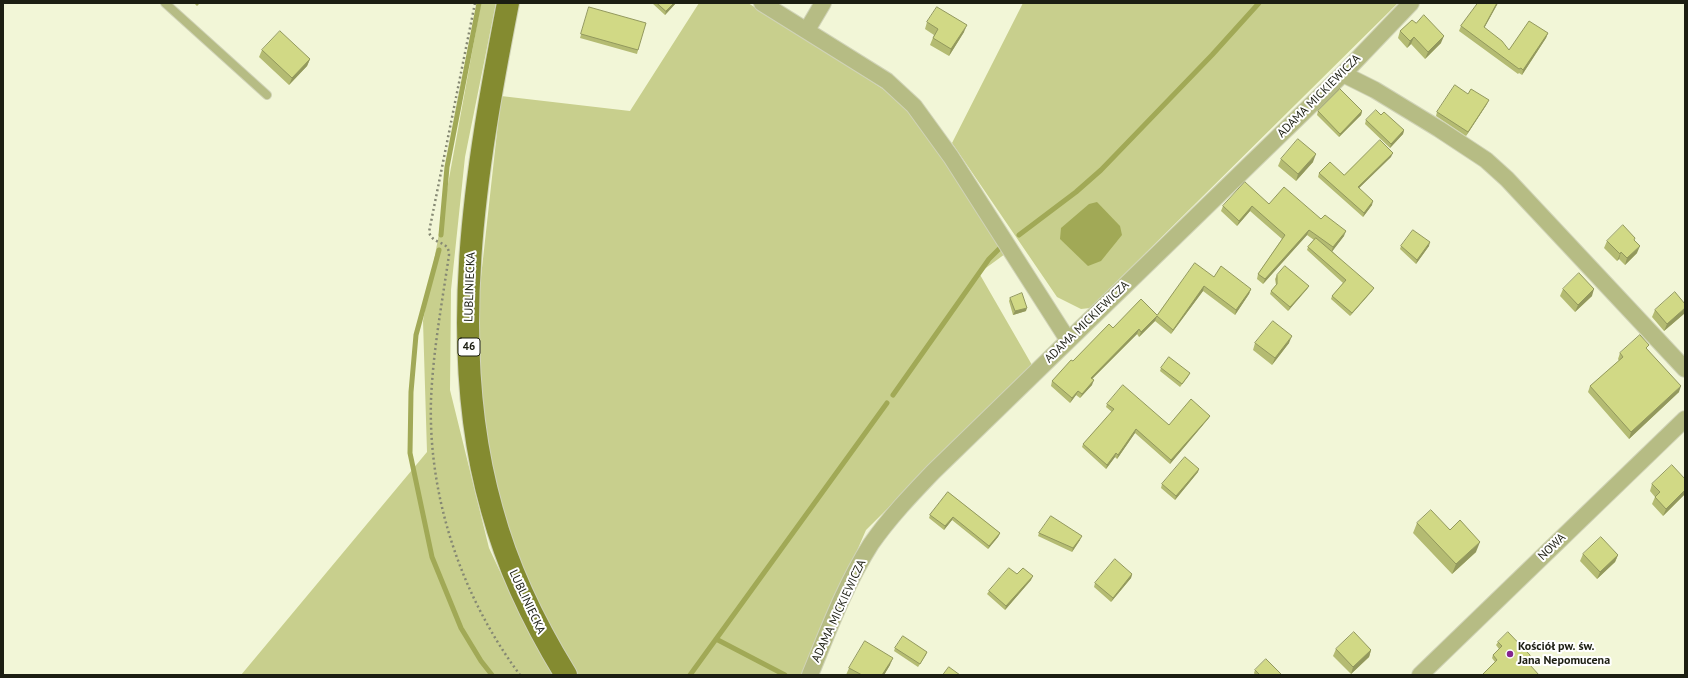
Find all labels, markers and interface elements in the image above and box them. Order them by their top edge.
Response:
street label: ADAMA MICKIEWICZA [1274,51,1364,141]
street label: LUBLINIECKA [462,252,478,322]
street label: ADAMA MICKIEWICZA [1042,278,1132,366]
road number: 46 [458,338,480,356]
street label: NOWA [1535,530,1569,564]
street label: ADAMA MICKIEWICZA [809,557,869,665]
street label: LUBLINIECKA [506,567,548,637]
place label: Kościół pw. św. Jana Nepomucena [1518,640,1610,668]
marker: Kościół pw. św. Jana Nepomucena [1505,649,1515,659]

